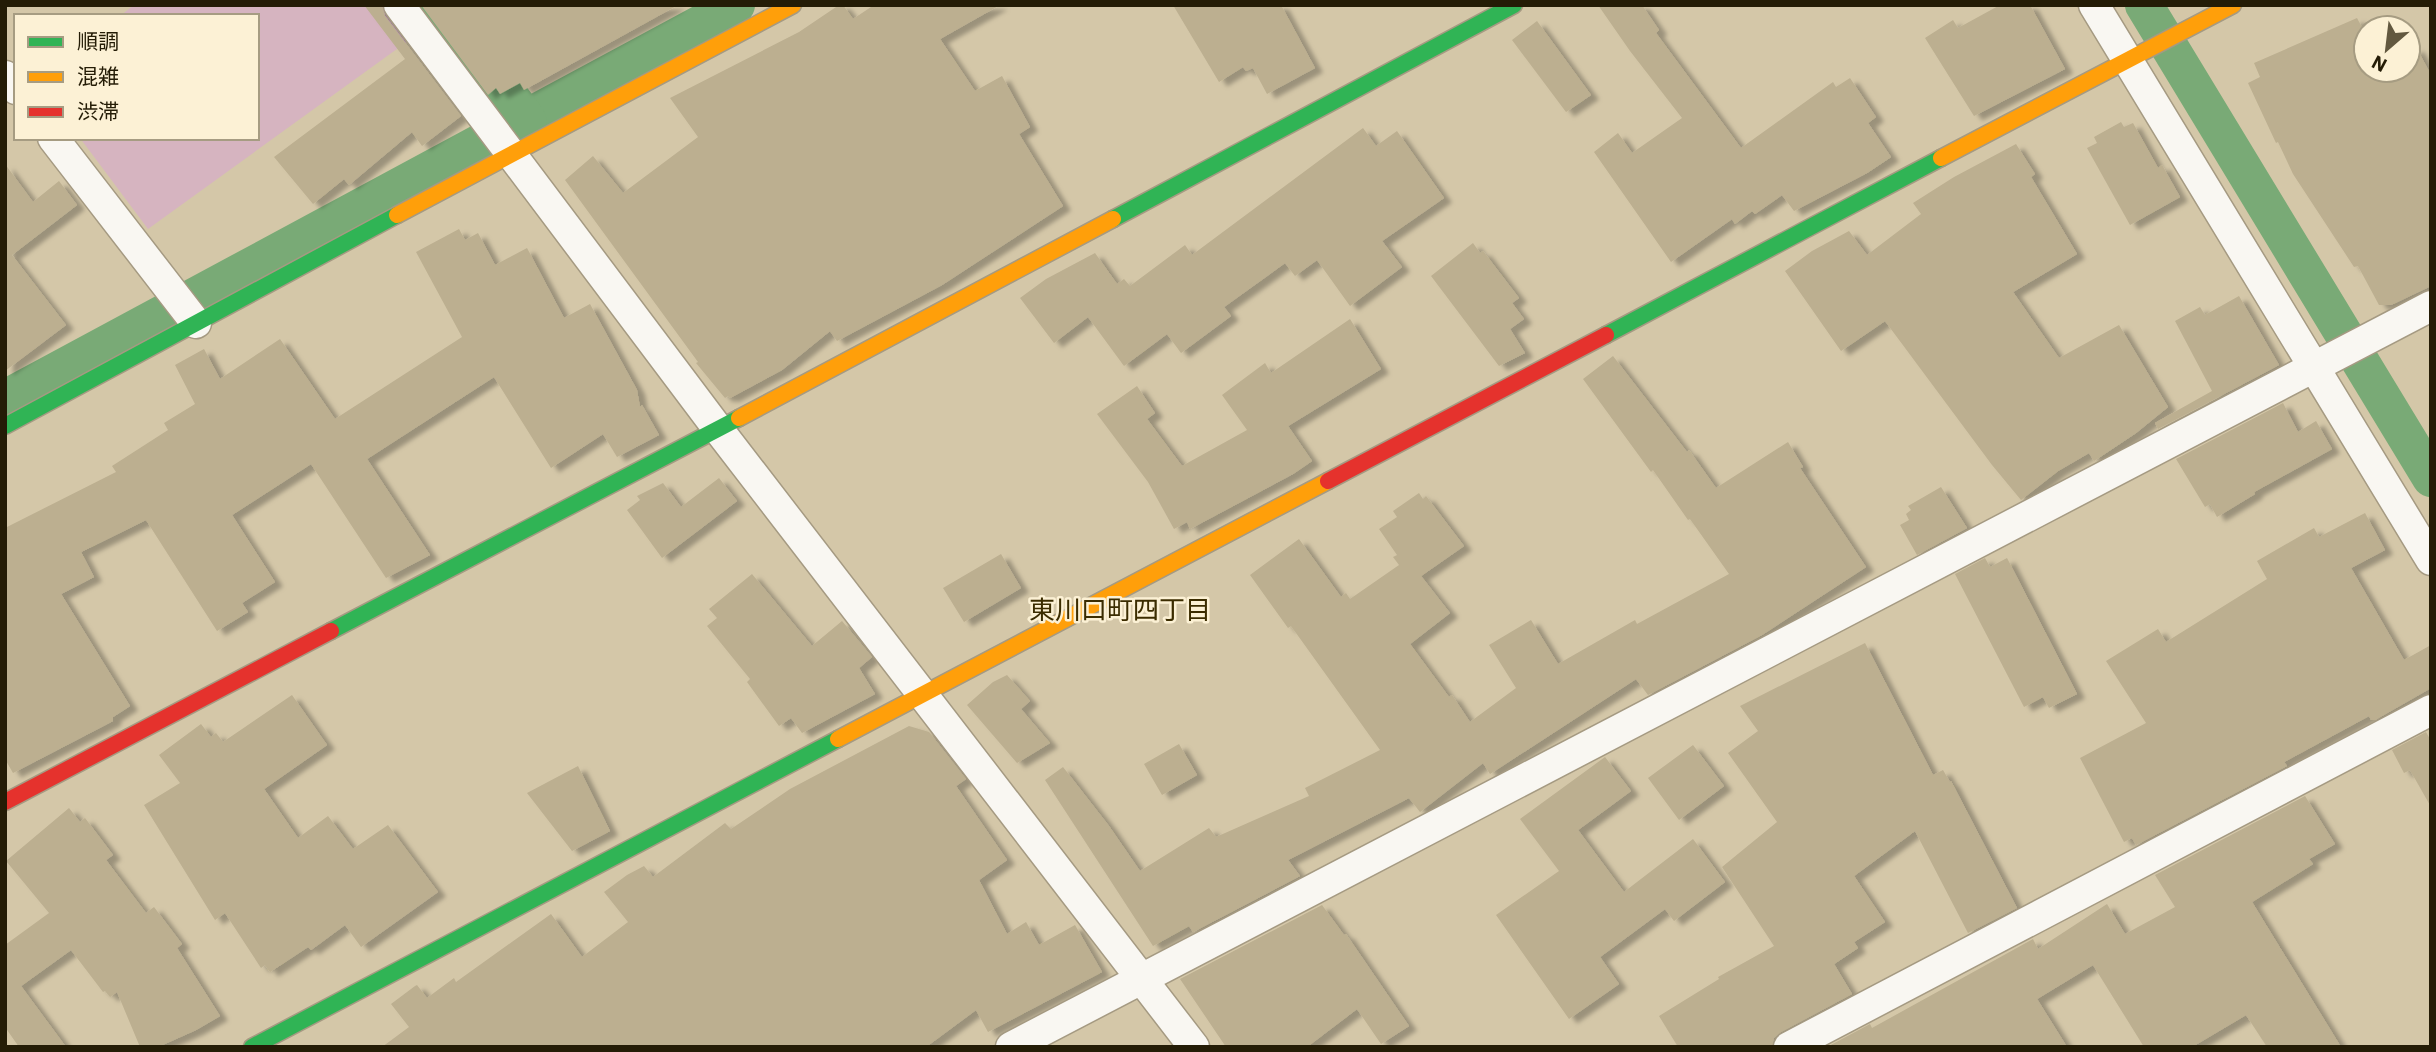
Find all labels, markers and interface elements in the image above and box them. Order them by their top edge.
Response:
legend [14,14,259,140]
north arrow [2352,14,2422,84]
text: 順調 [77,27,119,55]
text: N [2367,50,2391,78]
text: 混雑 [77,62,119,90]
text: 渋滞 [77,97,119,125]
district label: 東川口町四丁目 [1029,592,1211,626]

